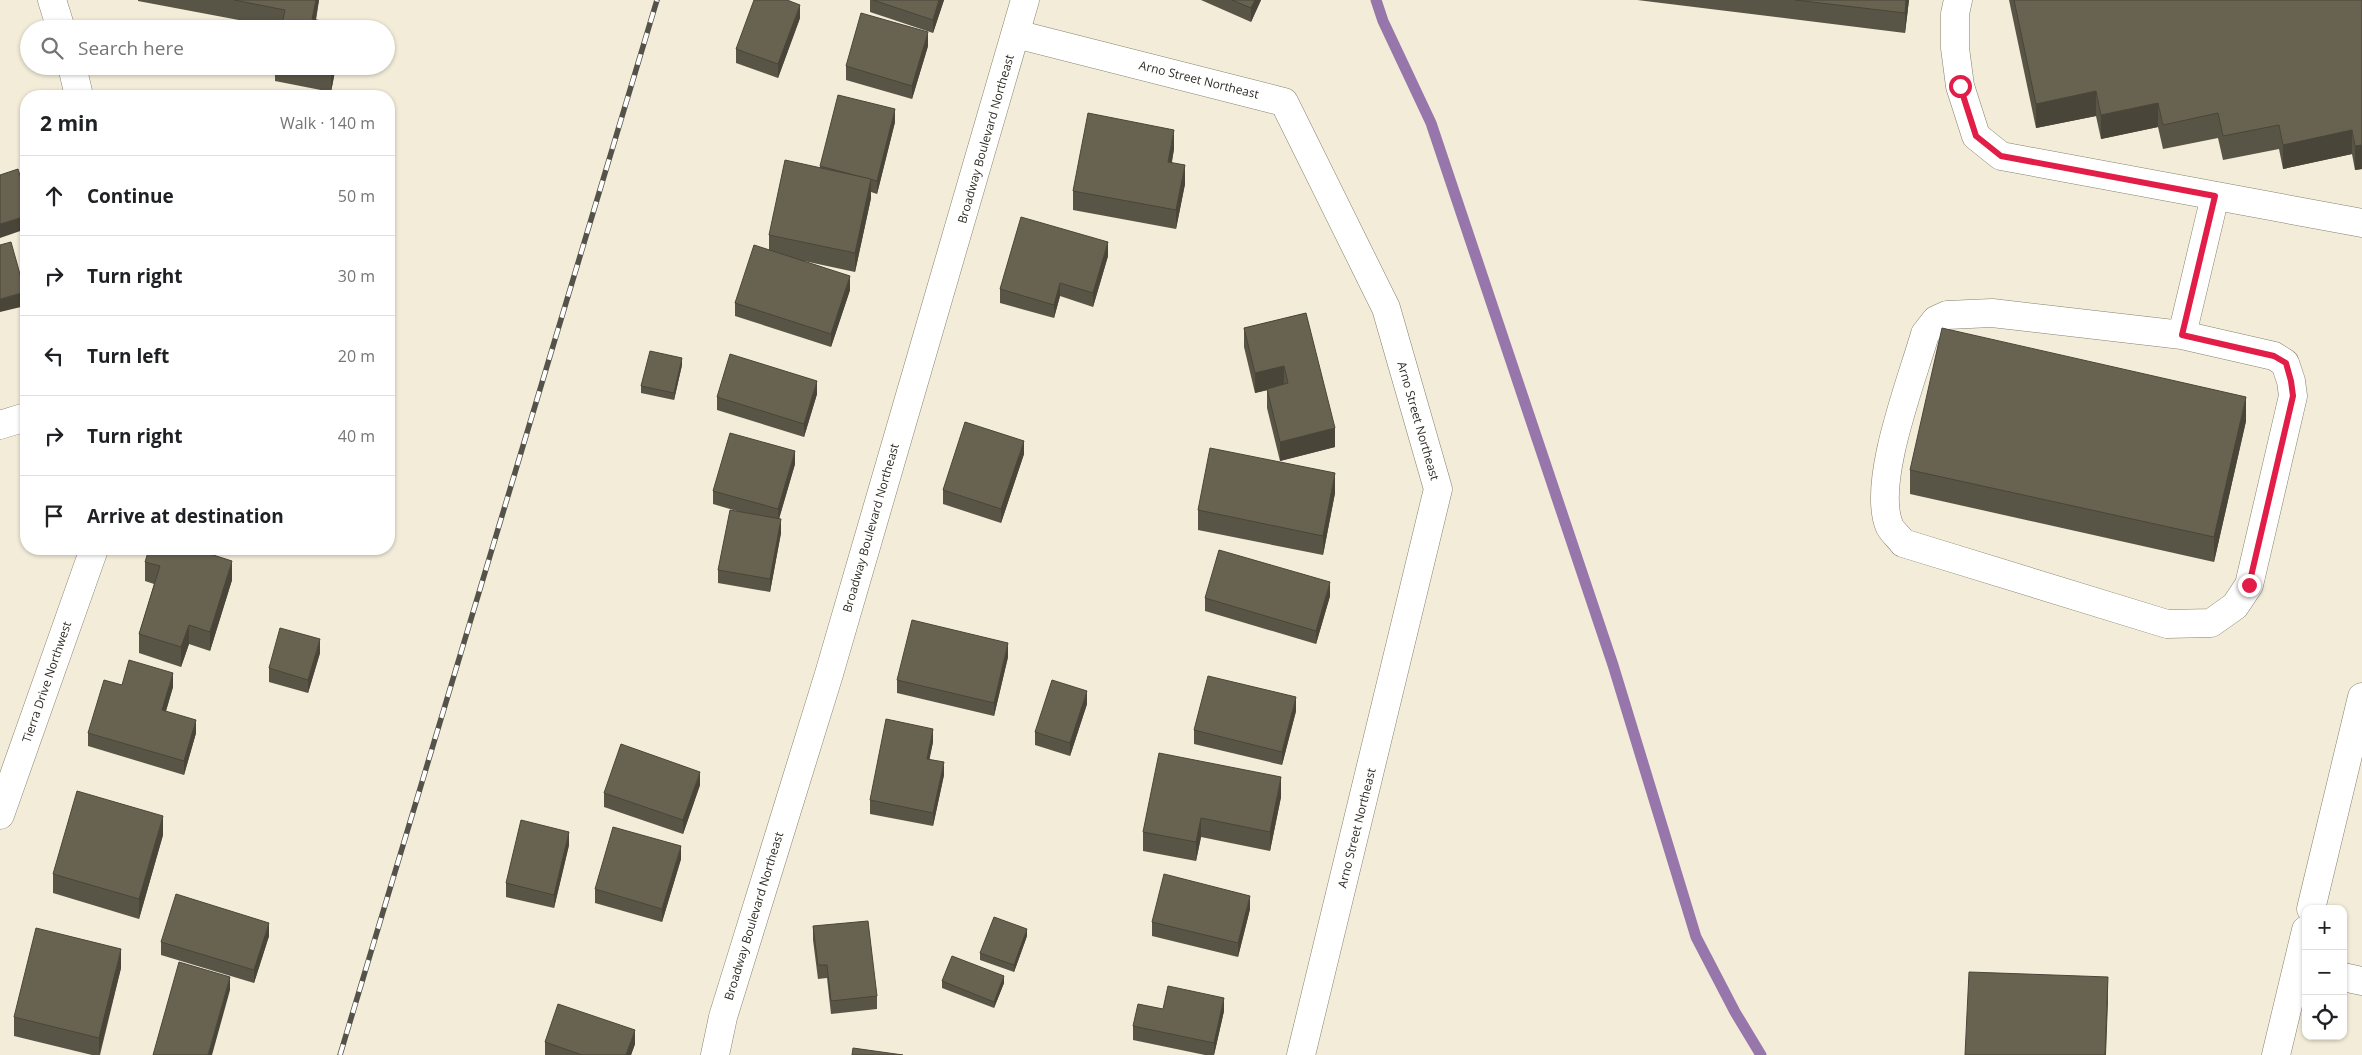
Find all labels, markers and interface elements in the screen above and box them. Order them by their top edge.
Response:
search box [20,20,395,75]
icon: search [38,34,66,62]
text: Search here [78,35,184,61]
street label: Broadway Boulevard Northeast [953,52,1018,225]
street label: Arno Street Northeast [1137,56,1261,103]
route start [1949,75,1972,98]
text: 2 min [40,109,98,137]
text: Walk · 140 m [280,112,375,134]
icon: ahead [40,182,68,210]
text: Continue [87,183,174,209]
text: 50 m [338,185,375,207]
icon: right [40,262,68,290]
text: Turn right [87,263,182,289]
text: 30 m [338,265,375,287]
icon: left [40,342,68,370]
text: Turn left [87,343,169,369]
text: 20 m [338,345,375,367]
street label: Arno Street Northeast [1393,359,1444,482]
icon: right [40,422,68,450]
text: Turn right [87,423,182,449]
text: 40 m [338,425,375,447]
street label: Broadway Boulevard Northeast [838,441,903,614]
icon: arrive [40,502,68,530]
text: Arrive at destination [87,503,284,529]
route end [2238,574,2261,597]
street label: Tierra Drive Northwest [18,619,75,745]
street label: Arno Street Northeast [1333,766,1380,890]
street label: Broadway Boulevard Northeast [720,830,787,1002]
map controls [2302,905,2347,1040]
button: + [2302,905,2347,950]
button: − [2302,950,2347,995]
button: locate [2302,995,2347,1040]

